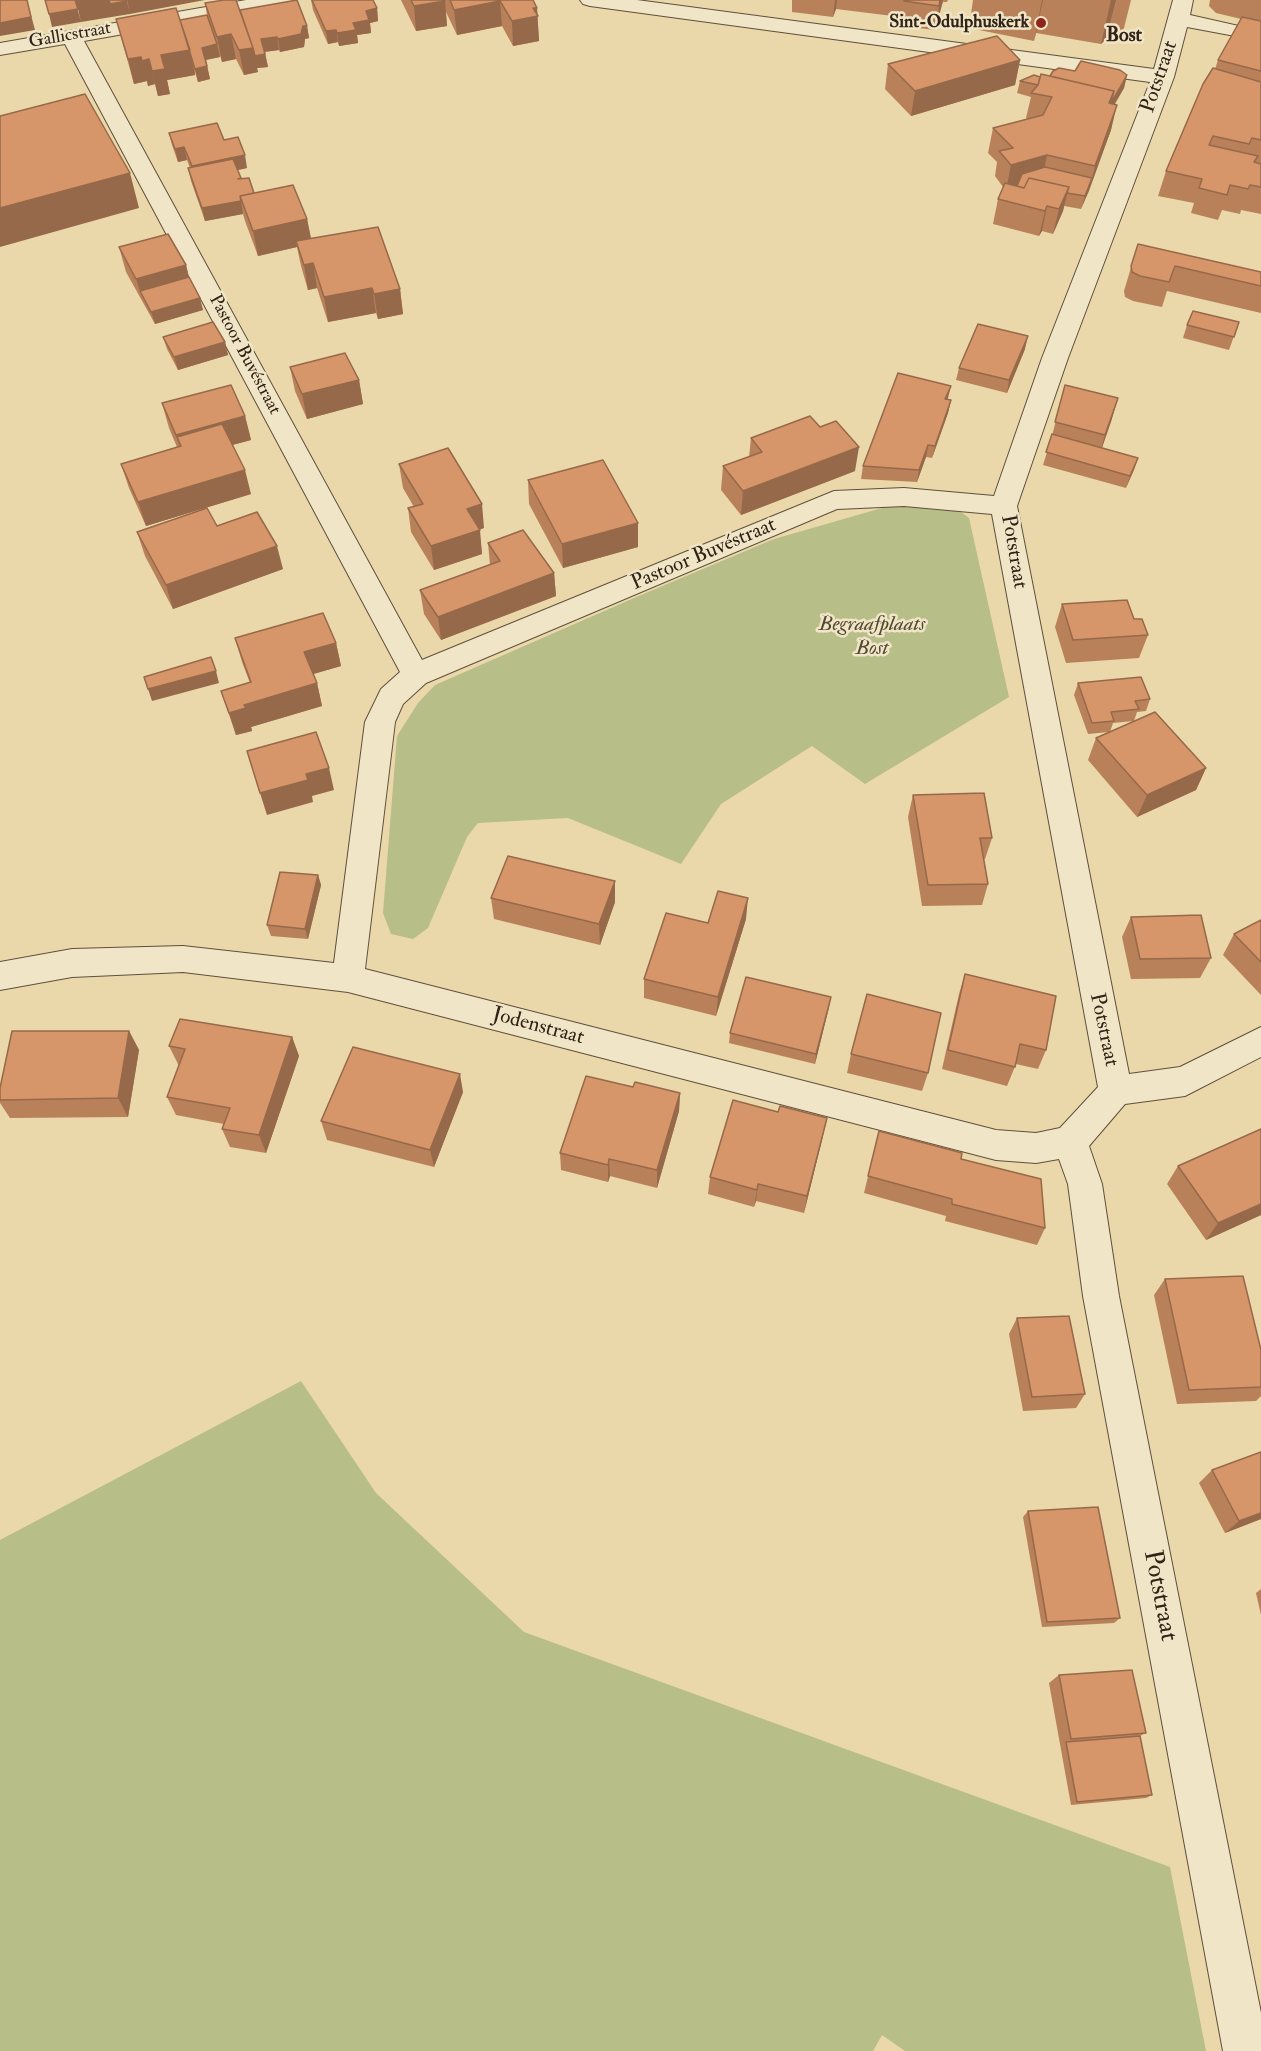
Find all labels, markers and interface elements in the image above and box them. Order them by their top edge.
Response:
place label: Sint-Odulphuskerk [889,12,1029,34]
marker: Sint-Odulphuskerk [1034,16,1048,30]
street label: Gallicstraat [27,18,113,54]
district label: Bost [1106,25,1142,49]
street label: Potstraat [1136,38,1184,116]
street label: Pastoor Buvéstraat [203,291,285,419]
street label: Pastoor Buvéstraat [628,513,780,597]
street label: Potstraat [994,513,1032,591]
park label: Begraafplaats Bost [819,612,925,662]
street label: Potstraat [1083,991,1123,1069]
street label: Jodenstraat [489,1003,587,1051]
street label: Potstraat [1135,1548,1183,1644]

